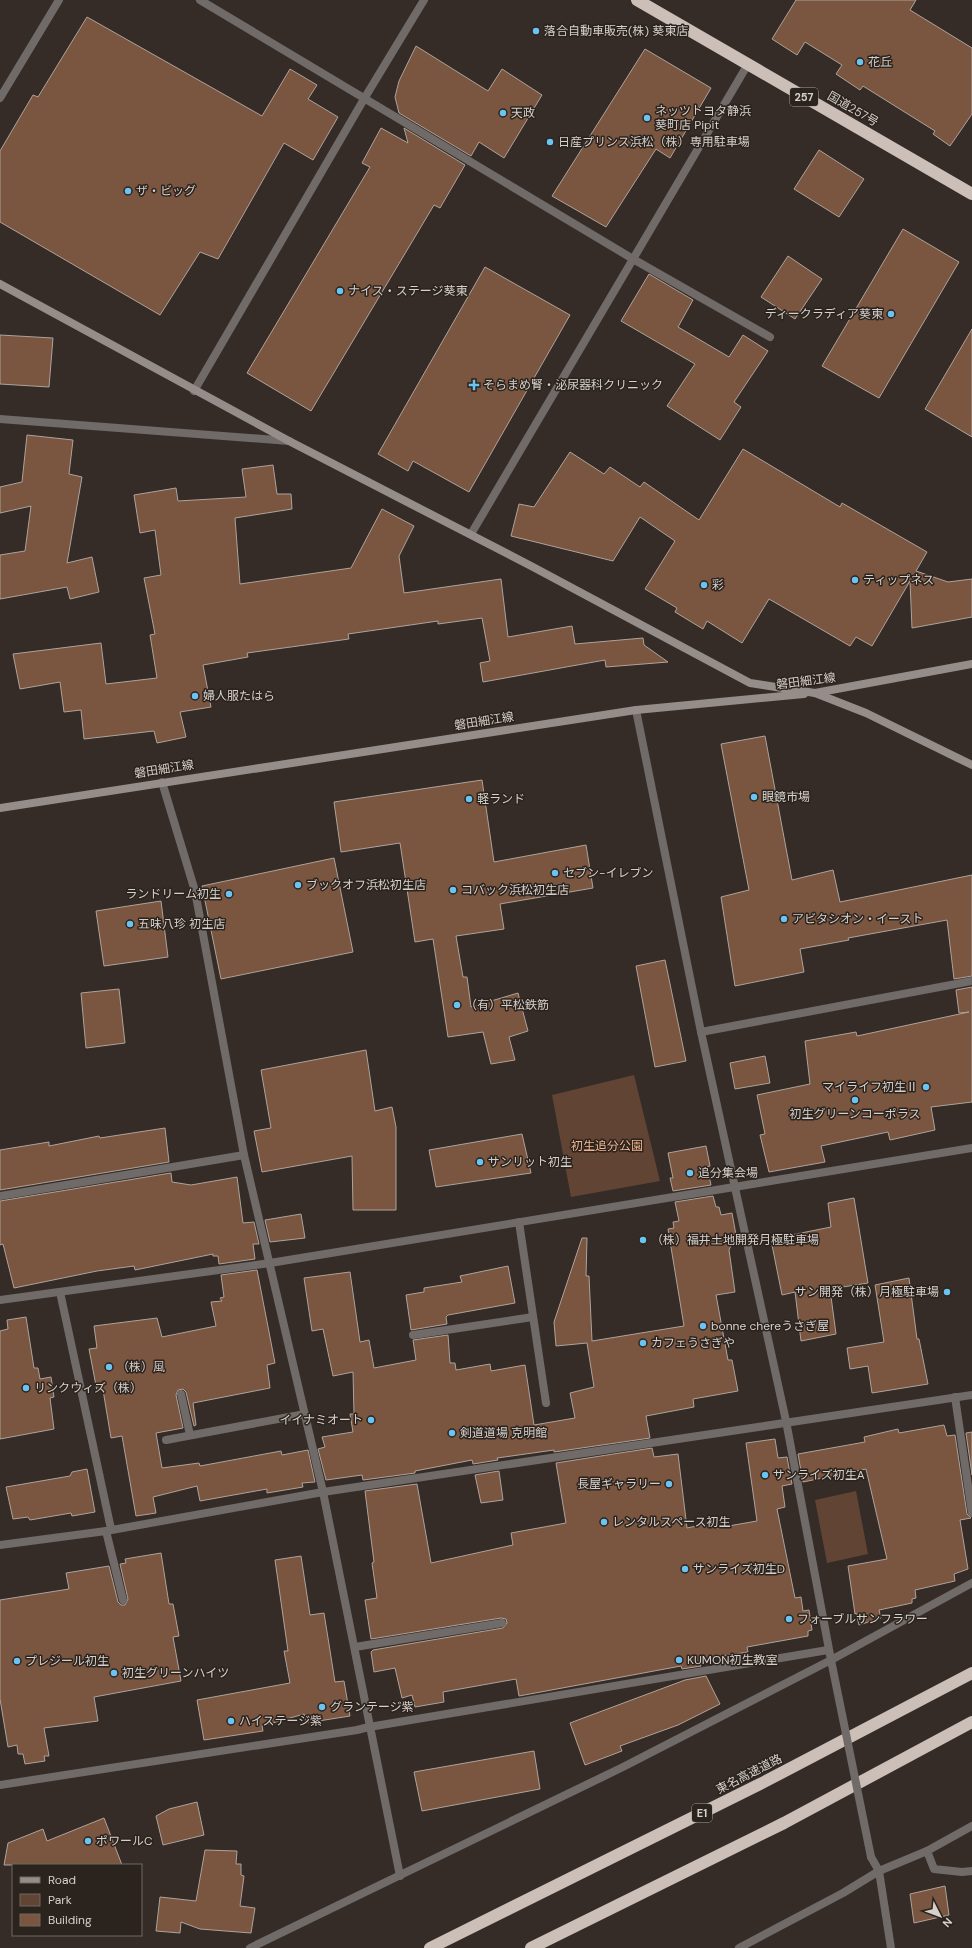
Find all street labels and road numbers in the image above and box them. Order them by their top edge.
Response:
road number: 257 [790,88,818,106]
street label: 国道257号 [825,88,881,130]
street label: 磐田細江線 [775,669,837,693]
street label: 磐田細江線 [453,708,515,734]
street label: 磐田細江線 [133,756,195,782]
street label: 東名高速道路 [713,1751,785,1797]
road number: E1 [692,1804,712,1822]

